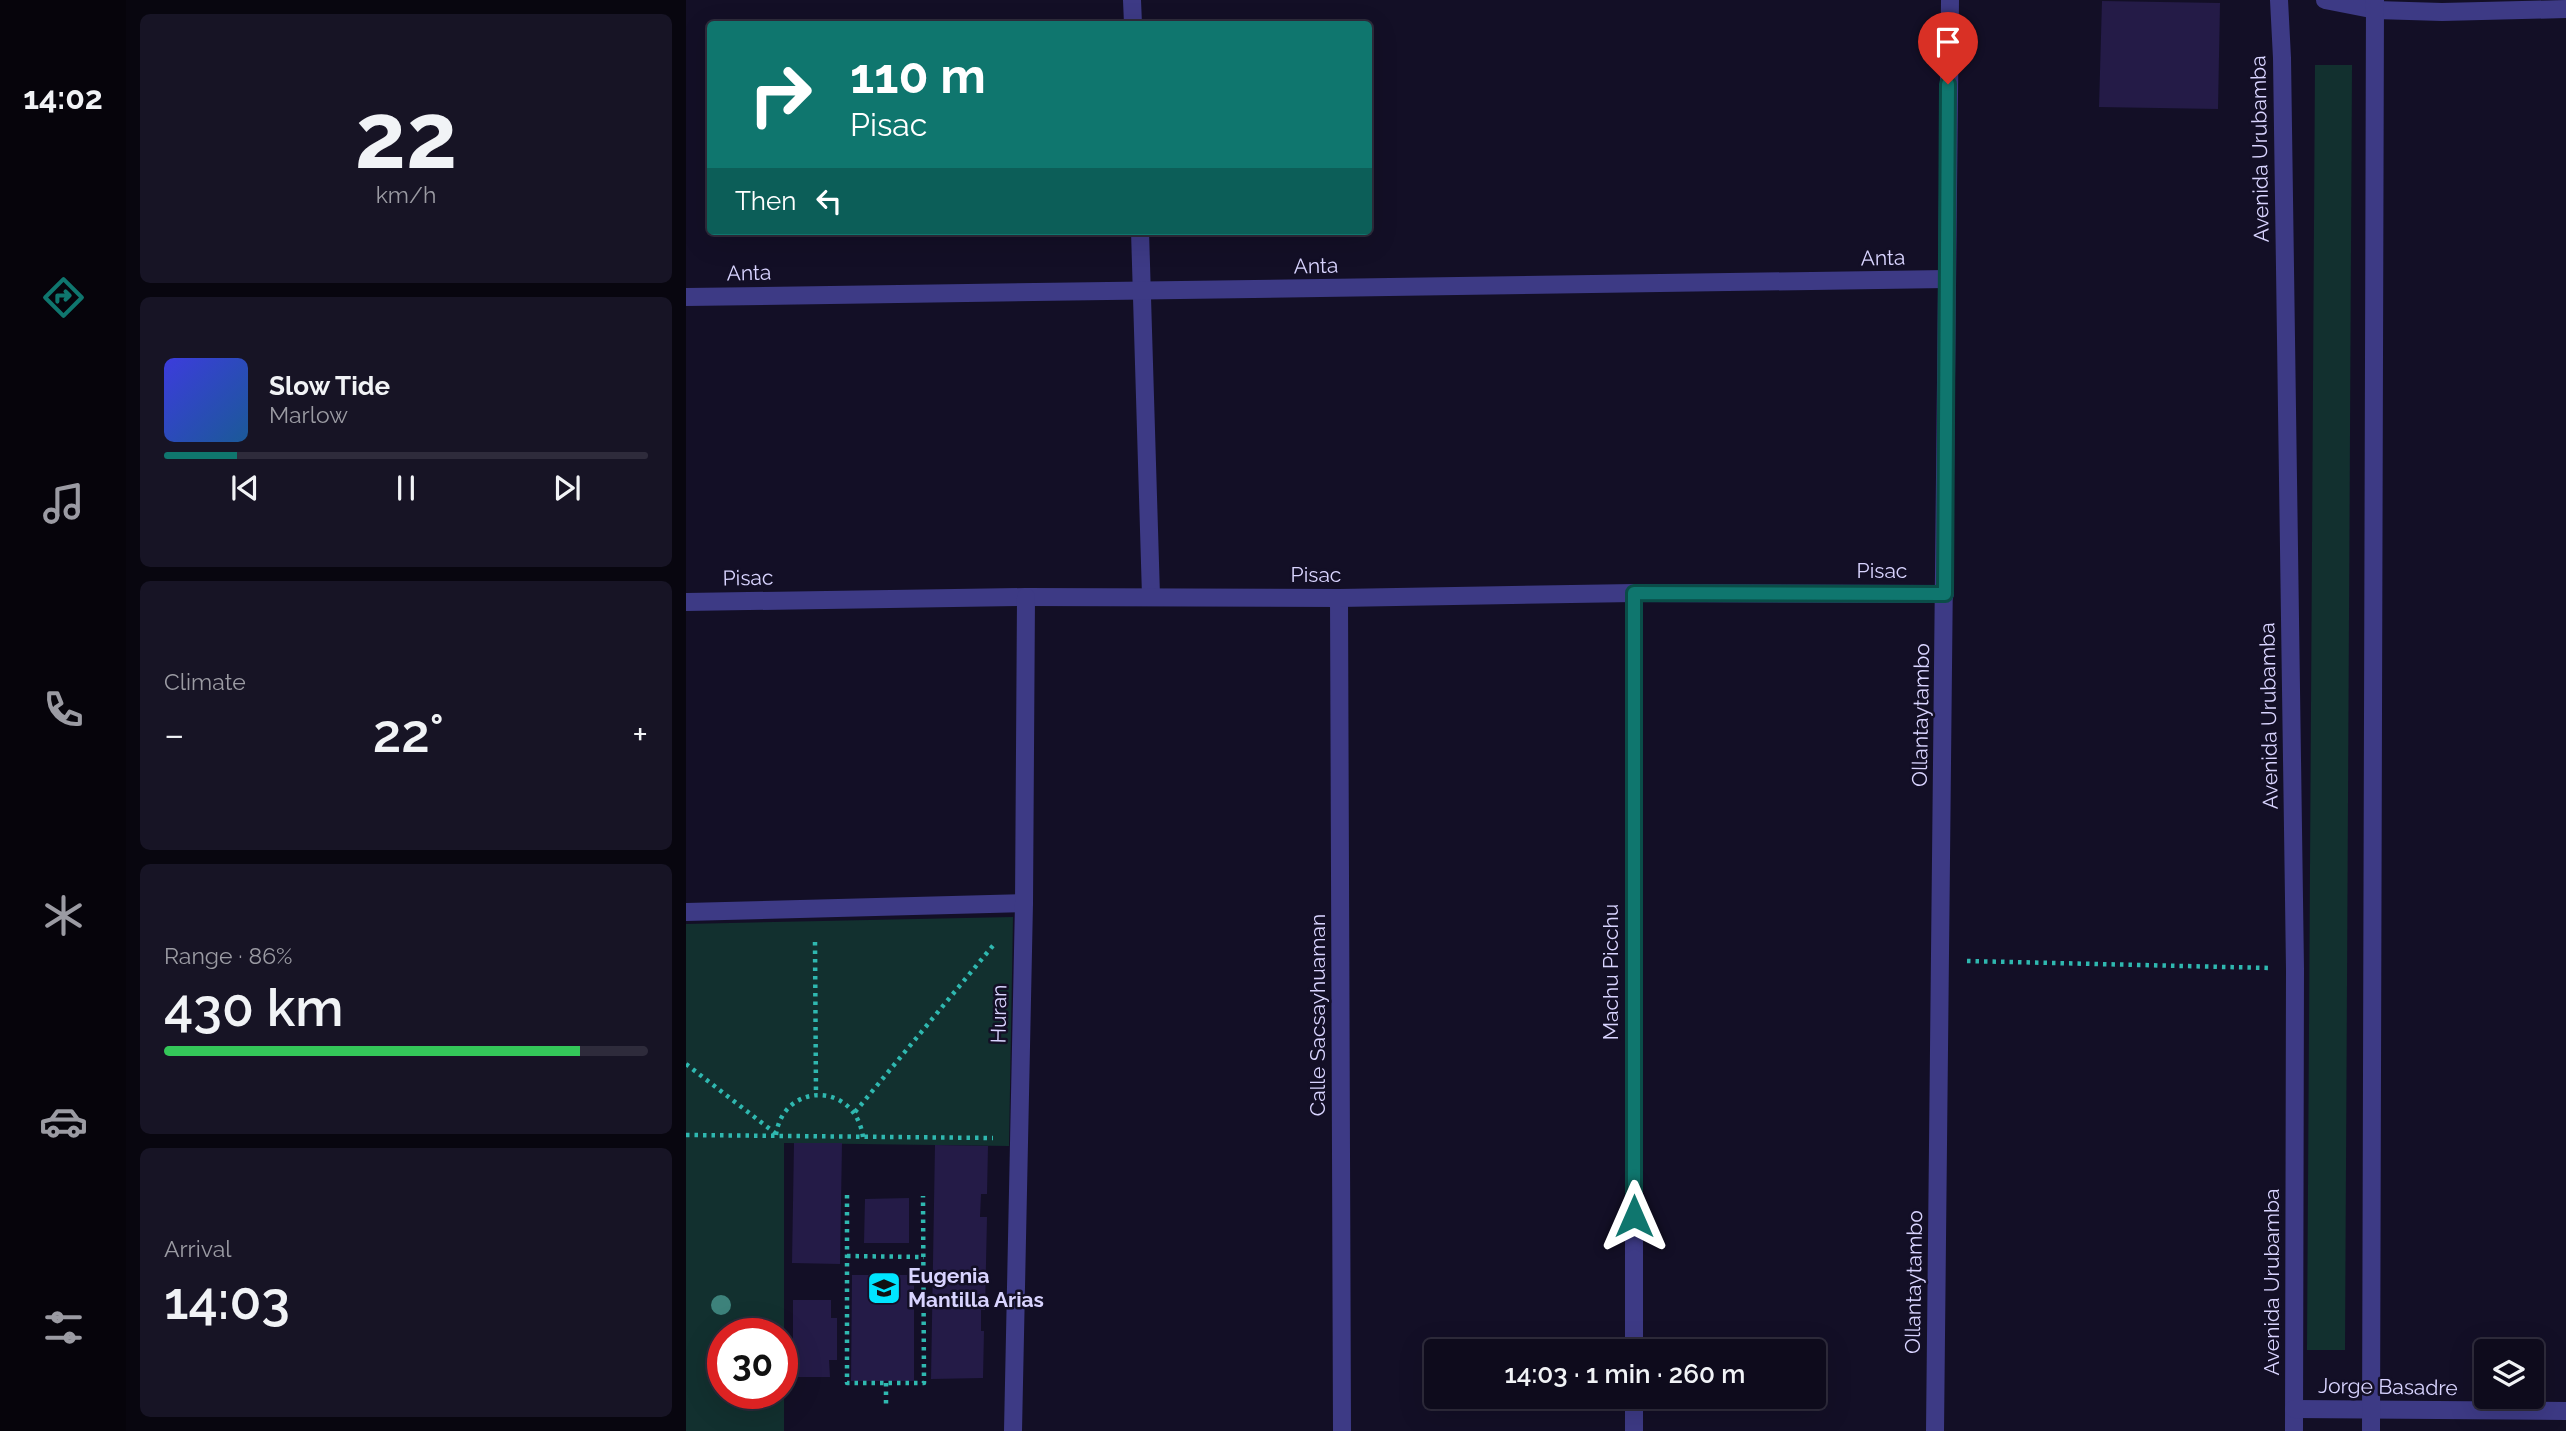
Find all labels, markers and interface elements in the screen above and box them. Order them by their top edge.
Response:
pin [1918,12.0,1978,84]
icon: arrive [1929,23,1967,61]
text: 110 m [850,47,986,104]
icon: right [735,49,826,140]
street label: Avenida Urubamba [2245,55,2274,243]
text: 14:02 [23,79,103,116]
text: 22 [355,82,457,189]
text: Pisac [850,106,927,143]
text: km/h [376,181,436,208]
icon: left [810,182,848,220]
text: Then [735,186,796,216]
street label: Anta [1860,245,1906,270]
street label: Anta [1293,253,1339,278]
street label: Anta [726,260,772,285]
icon: directions [39,273,88,322]
text: Slow Tide [269,371,390,401]
text: Marlow [269,401,348,428]
icon: previous [226,469,264,507]
icon: pause [387,469,425,507]
icon: next [548,469,586,507]
icon: music [39,479,88,528]
street label: Pisac [1857,558,1907,583]
street label: Pisac [1291,562,1341,587]
street label: Pisac [722,565,774,590]
street label: Avenida Urubamba [2254,622,2283,810]
street label: Ollantaytambo [1907,643,1934,787]
text: Climate [164,668,246,695]
icon: phone [39,685,88,734]
text: 22° [373,703,444,764]
text: − [164,712,184,757]
text: + [632,712,648,757]
icon: climate [39,891,88,940]
street label: Machu Picchu [1598,904,1623,1040]
street label: Calle Sacsayhuaman [1305,914,1330,1116]
text: Range · 86% [164,942,293,969]
text: 430 km [164,977,343,1038]
street label: Huran [985,984,1012,1044]
icon: car [39,1097,88,1146]
position arrow [1597,1179,1671,1253]
street label: Avenida Urubamba [2259,1188,2284,1376]
street label: Ollantaytambo [1900,1210,1927,1354]
text: Arrival [164,1235,231,1262]
place label: Eugenia Mantilla Arias [908,1263,1044,1312]
school or university icon: Eugenia Mantilla Arias [865,1269,903,1307]
text: 14:03 [164,1270,290,1331]
icon: filters [39,1303,88,1352]
speed limit sign: 30 [707,1318,798,1409]
map controls [2474,1339,2544,1409]
button: layers [2474,1339,2544,1409]
text: 14:03 · 1 min · 260 m [1505,1359,1745,1389]
street label: Jorge Basadre [2318,1373,2458,1400]

